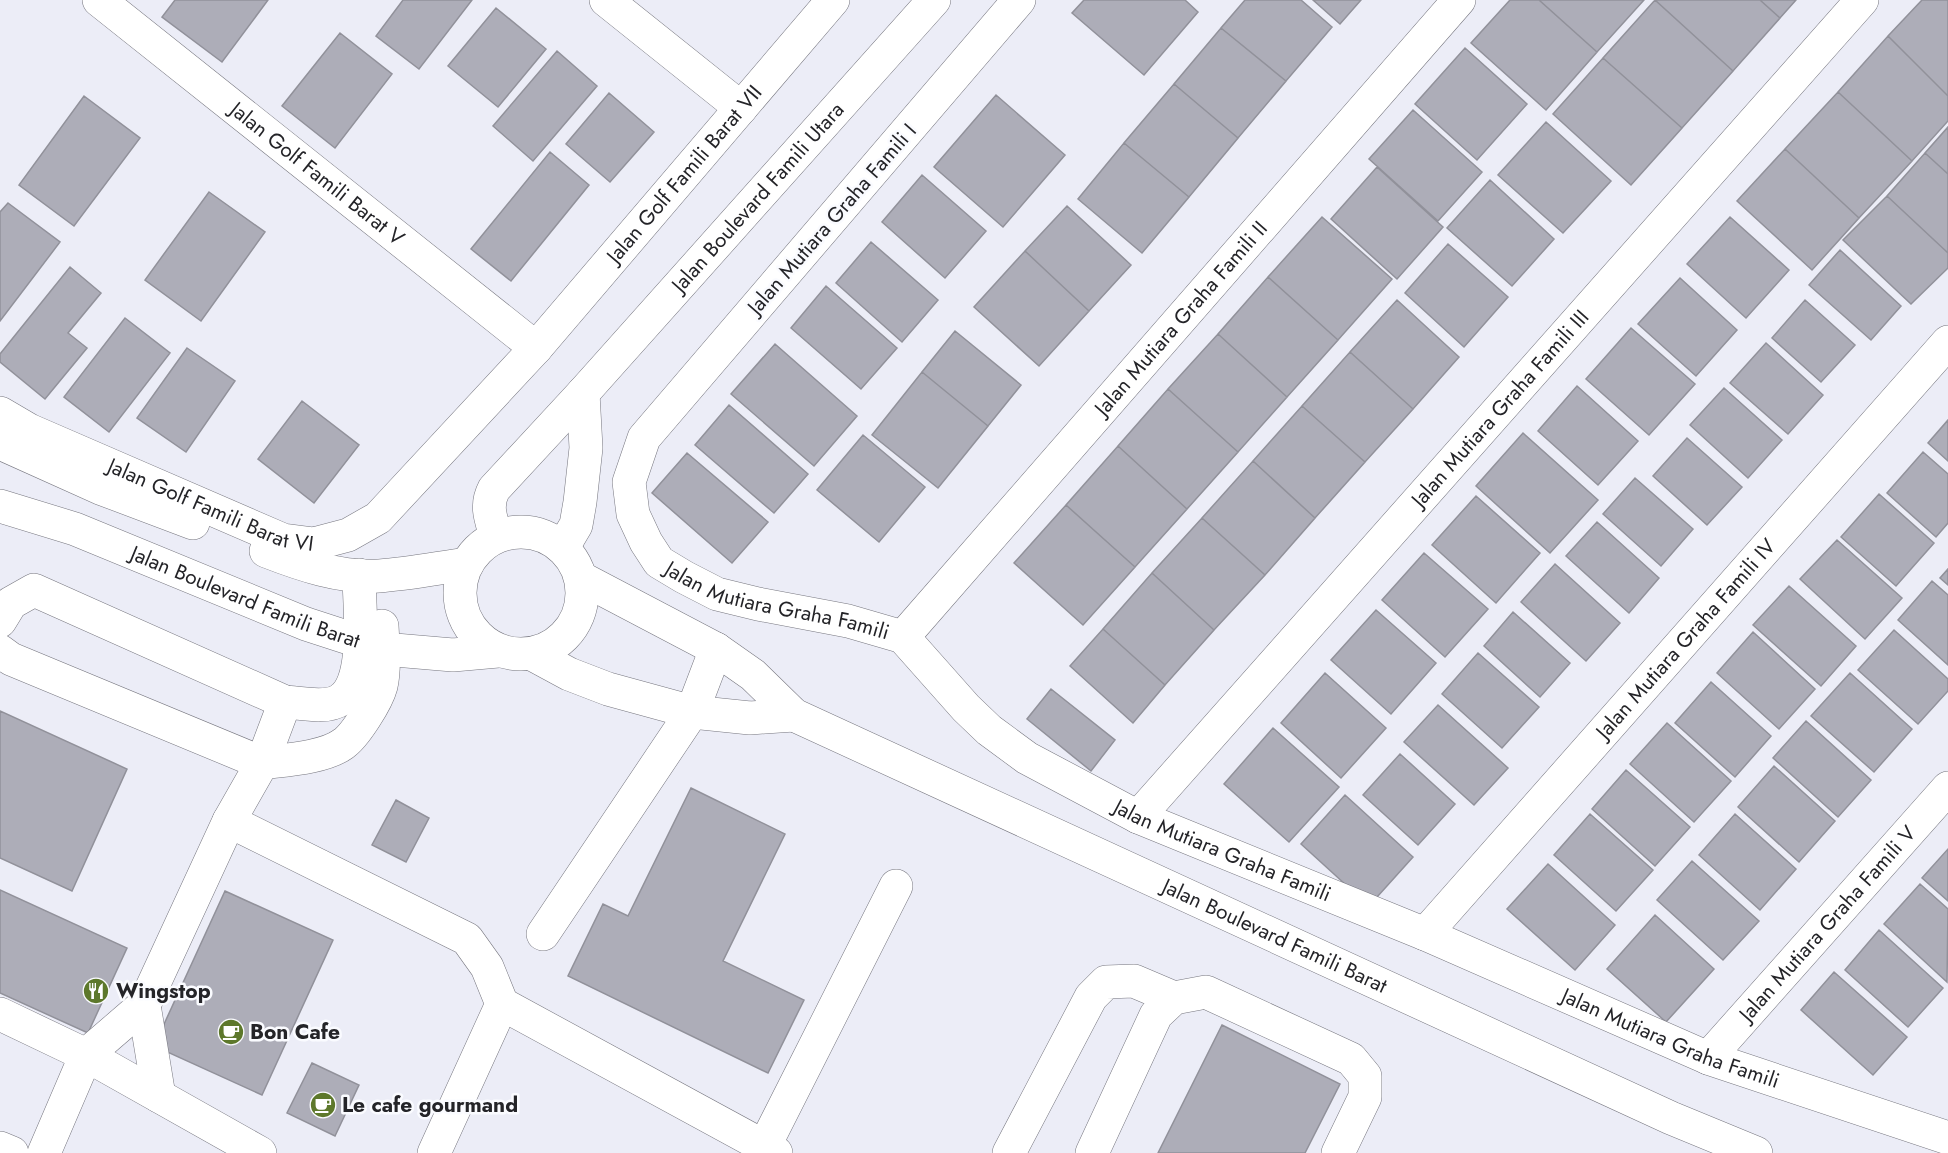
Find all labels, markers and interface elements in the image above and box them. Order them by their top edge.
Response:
street label: Jalan Golf Famili Barat VII [598,79,769,272]
street label: Jalan Golf Famili Barat V [221,93,411,253]
street label: Jalan Boulevard Famili Utara [663,96,851,301]
street label: Jalan Mutiara Graha Famili I [739,117,923,323]
street label: Jalan Mutiara Graha Famili II [1086,214,1275,424]
street label: Jalan Mutiara Graha Famili III [1402,303,1596,516]
street label: Jalan Golf Famili Barat VI [100,450,315,559]
street label: Jalan Mutiara Graha Famili IV [1587,532,1783,748]
street label: Jalan Boulevard Famili Barat [123,537,364,656]
street label: Jalan Mutiara Graha Famili [657,552,893,647]
street label: Jalan Mutiara Graha Famili [1106,790,1336,909]
street label: Jalan Mutiara Graha Famili V [1730,819,1923,1030]
street label: Jalan Boulevard Famili Barat [1155,870,1392,1001]
restaurant icon: Wingstop [81,976,111,1006]
place label: Wingstop [116,976,211,1006]
street label: Jalan Mutiara Graha Famili [1554,979,1783,1096]
cafe icon: Bon Cafe [216,1017,246,1047]
place label: Bon Cafe [250,1017,340,1047]
cafe icon: Le cafe gourmand [308,1090,338,1120]
place label: Le cafe gourmand [342,1090,518,1120]

